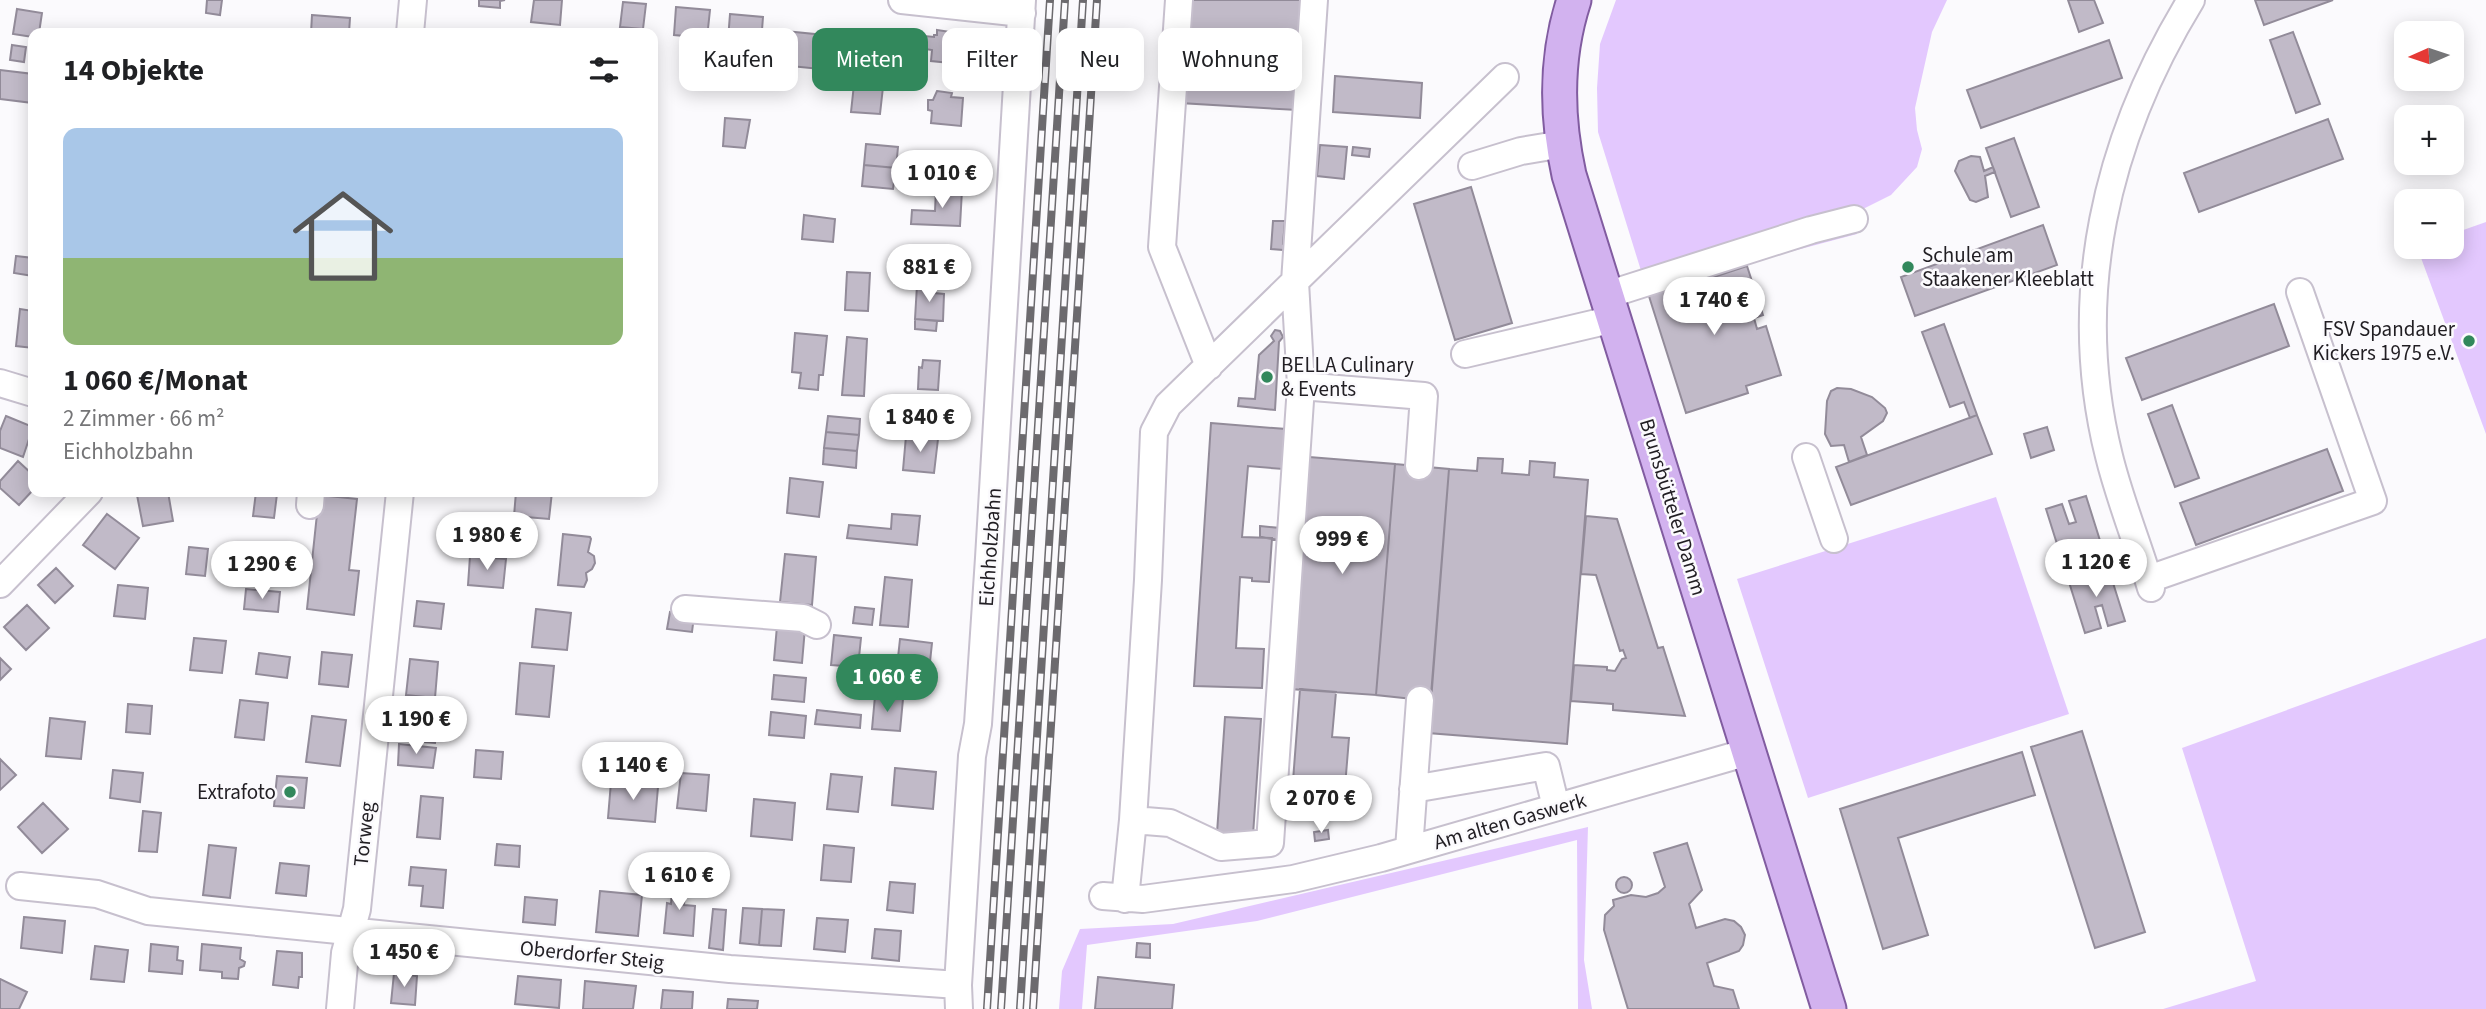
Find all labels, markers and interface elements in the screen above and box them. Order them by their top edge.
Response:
north arrow [2394,21,2464,91]
map controls [2394,21,2464,259]
chip: Kaufen [679,28,798,91]
chip: Mieten [812,28,928,91]
chip: Filter [942,28,1042,91]
chip: Neu [1056,28,1144,91]
chip: Wohnung [1158,28,1302,91]
text: 14 Objekte [63,49,204,92]
icon: filters [585,51,623,89]
button: + [2394,105,2464,175]
pin: 1 010 € [877,150,1007,210]
text: 1 010 € [907,156,977,189]
icon: home [280,173,406,299]
button: − [2394,189,2464,259]
place label: Schule am Staakener Kleeblatt [1922,240,2094,294]
pin: 881 € [880,244,978,304]
text: 881 € [902,250,956,283]
marker: Schule am Staakener Kleeblatt [1900,259,1916,275]
pin: 1 740 € [1649,278,1779,337]
text: 1 740 € [1679,283,1749,316]
place label: FSV Spandauer Kickers 1975 e.V. [2313,314,2456,368]
marker: FSV Spandauer Kickers 1975 e.V. [2461,333,2477,349]
place label: BELLA Culinary & Events [1281,350,1414,404]
text: 1 060 €/Monat [63,359,248,402]
marker: BELLA Culinary & Events [1259,369,1275,385]
pin: 1 840 € [855,394,985,454]
text: 1 840 € [885,400,955,433]
text: 2 Zimmer · 66 m² [63,402,225,435]
street label: Brunsbütteler Damm [1632,415,1714,599]
text: Eichholzbahn [63,435,193,468]
street label: Eichholzbahn [971,487,1009,607]
pin: 1 980 € [422,512,552,572]
pin: 999 € [1293,516,1391,576]
text: 1 980 € [452,518,522,551]
text: 999 € [1315,522,1369,555]
pin: 1 120 € [2031,540,2161,599]
pin: 1 290 € [197,542,327,601]
text: 1 120 € [2061,545,2131,578]
text: 1 290 € [227,547,297,580]
pin: 1 060 € [822,654,952,714]
text: 1 060 € [852,660,922,693]
pin: 1 190 € [351,696,481,756]
text: 1 190 € [381,702,451,735]
pin: 1 140 € [568,742,698,802]
text: 1 140 € [598,748,668,781]
pin: 2 070 € [1256,776,1386,835]
place label: Extrafoto [197,777,276,807]
text: 2 070 € [1286,781,1356,814]
marker: Extrafoto [282,784,298,800]
street label: Am alten Gaswerk [1430,785,1590,857]
street label: Torweg [346,800,382,868]
pin: 1 610 € [614,852,744,912]
text: 1 610 € [644,858,714,891]
pin: 1 450 € [339,930,469,989]
street label: Oberdorfer Steig [518,933,666,978]
text: 1 450 € [369,935,439,968]

